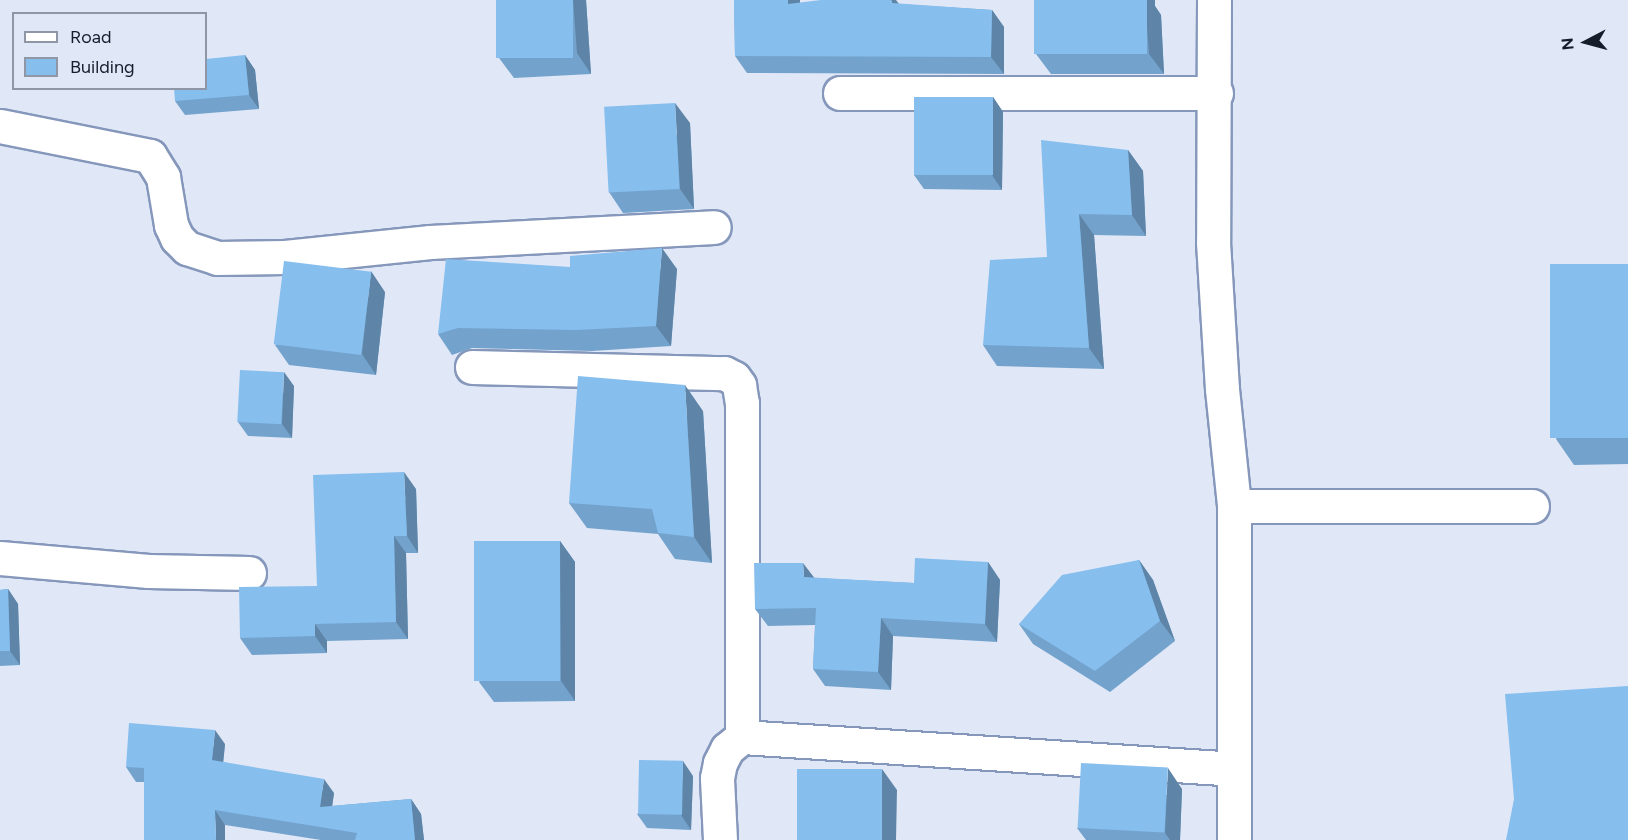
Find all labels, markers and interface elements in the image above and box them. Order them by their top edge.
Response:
legend [12,12,207,90]
north arrow [1556,12,1616,72]
text: Road [70,26,111,48]
text: N [1558,37,1578,51]
text: Building [70,56,135,78]

